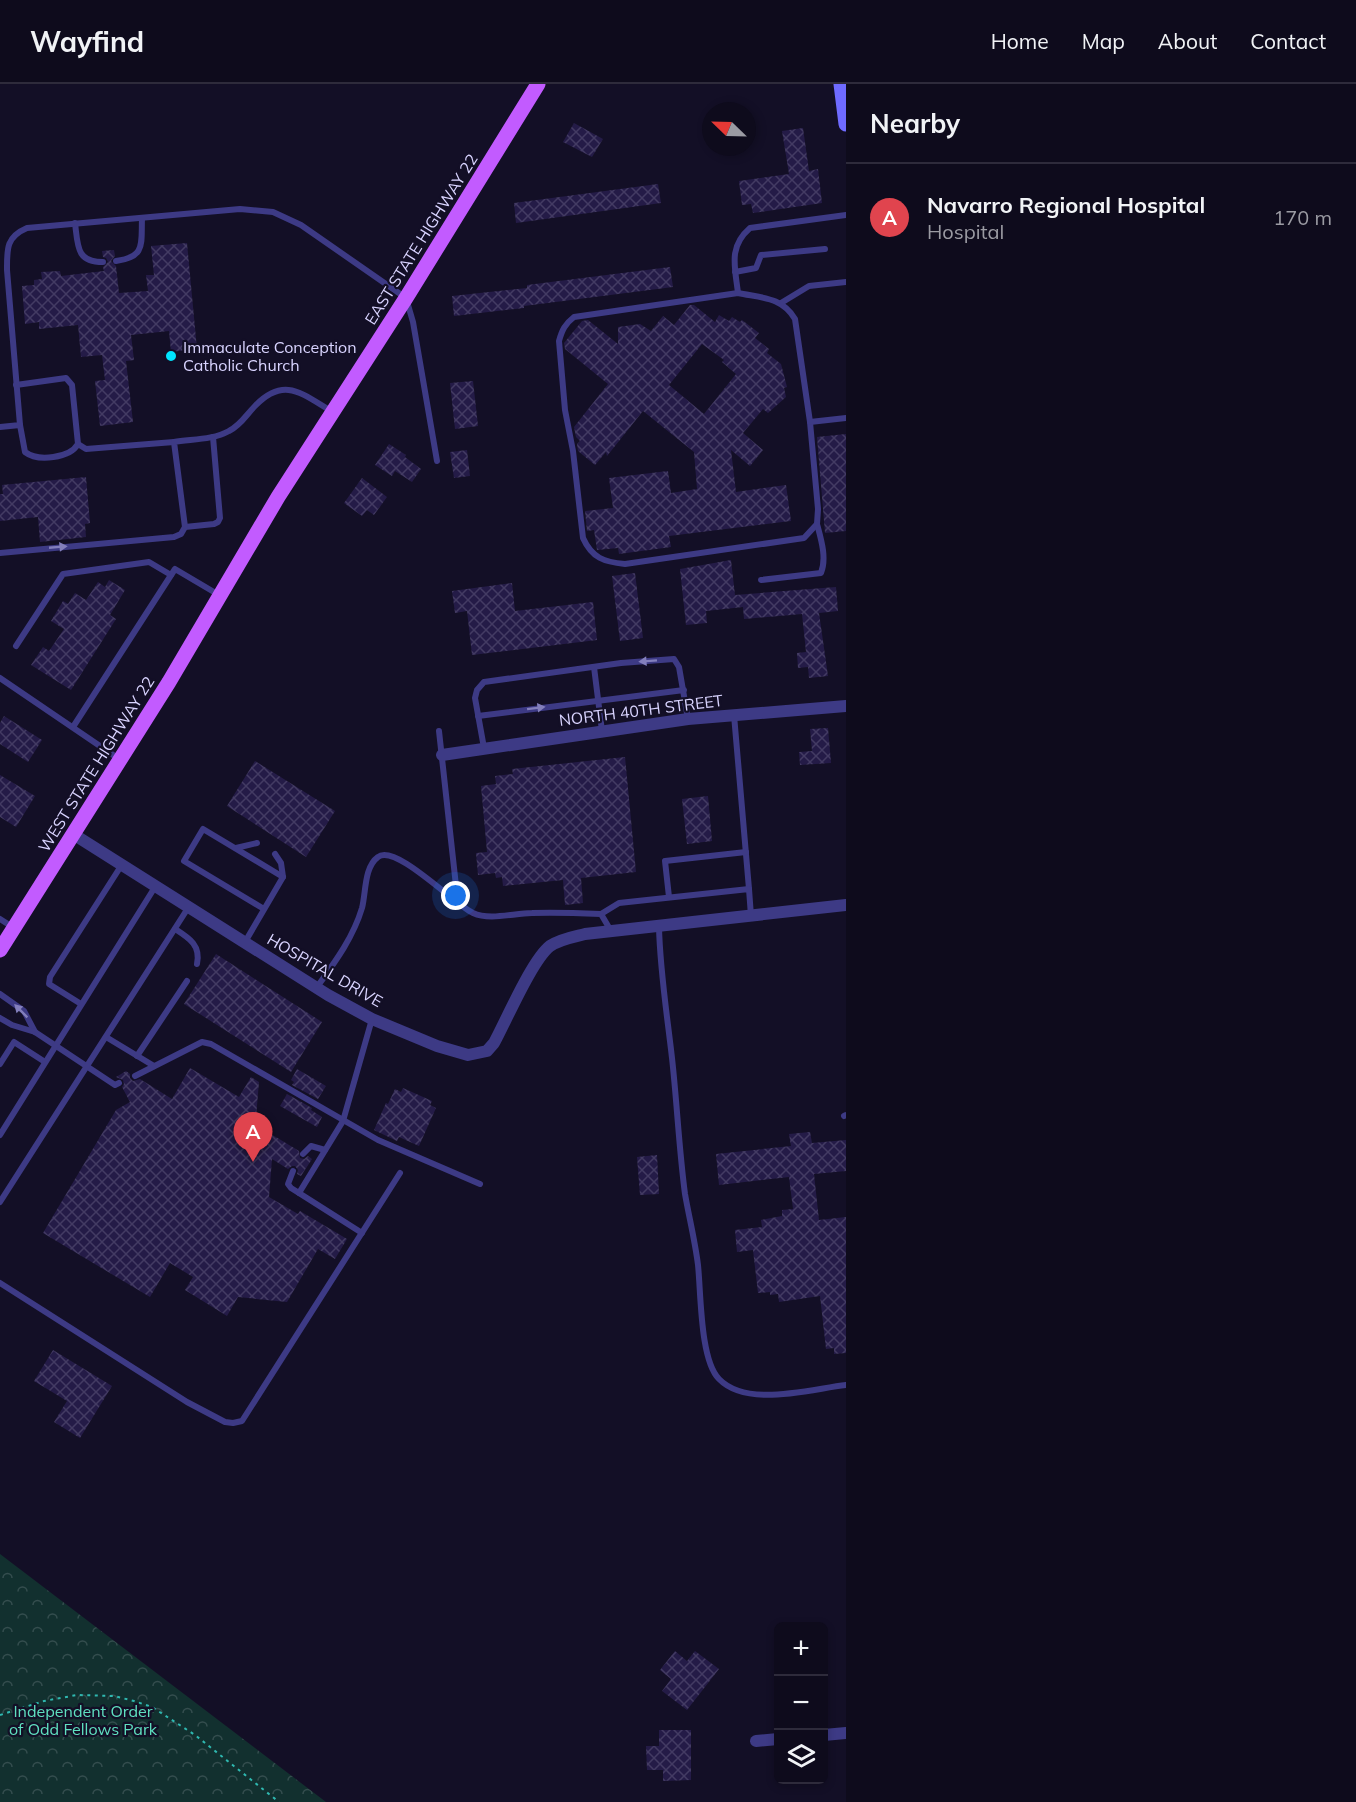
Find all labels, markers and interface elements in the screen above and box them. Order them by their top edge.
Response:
text: Wayfind [30,24,144,59]
text: Home [991,28,1049,54]
text: Map [1082,28,1125,54]
text: About [1158,28,1217,54]
text: Contact [1250,28,1326,54]
north arrow [702,102,756,156]
text: Nearby [870,107,960,140]
street label: EAST STATE HIGHWAY 22 [360,150,482,328]
text: Navarro Regional Hospital [927,191,1205,219]
text: A [882,205,897,230]
text: 170 m [1273,205,1332,230]
text: Hospital [927,219,1004,244]
place label: Immaculate Conception Catholic Church [183,337,357,375]
marker: Immaculate Conception Catholic Church [164,349,178,363]
one-way arrow [49,543,68,552]
one-way arrow [639,656,658,666]
street label: WEST STATE HIGHWAY 22 [34,672,158,856]
street label: NORTH 40TH STREET [558,690,725,730]
one-way arrow [527,704,546,713]
your location [441,881,470,910]
street label: HOSPITAL DRIVE [264,929,386,1011]
one-way arrow [14,1004,28,1018]
pin: A [234,1112,272,1162]
map controls [774,1622,828,1784]
button: + [774,1622,828,1676]
button: − [774,1676,828,1730]
park label: Independent Order of Odd Fellows Park [9,1701,158,1739]
button: layers [774,1730,828,1784]

